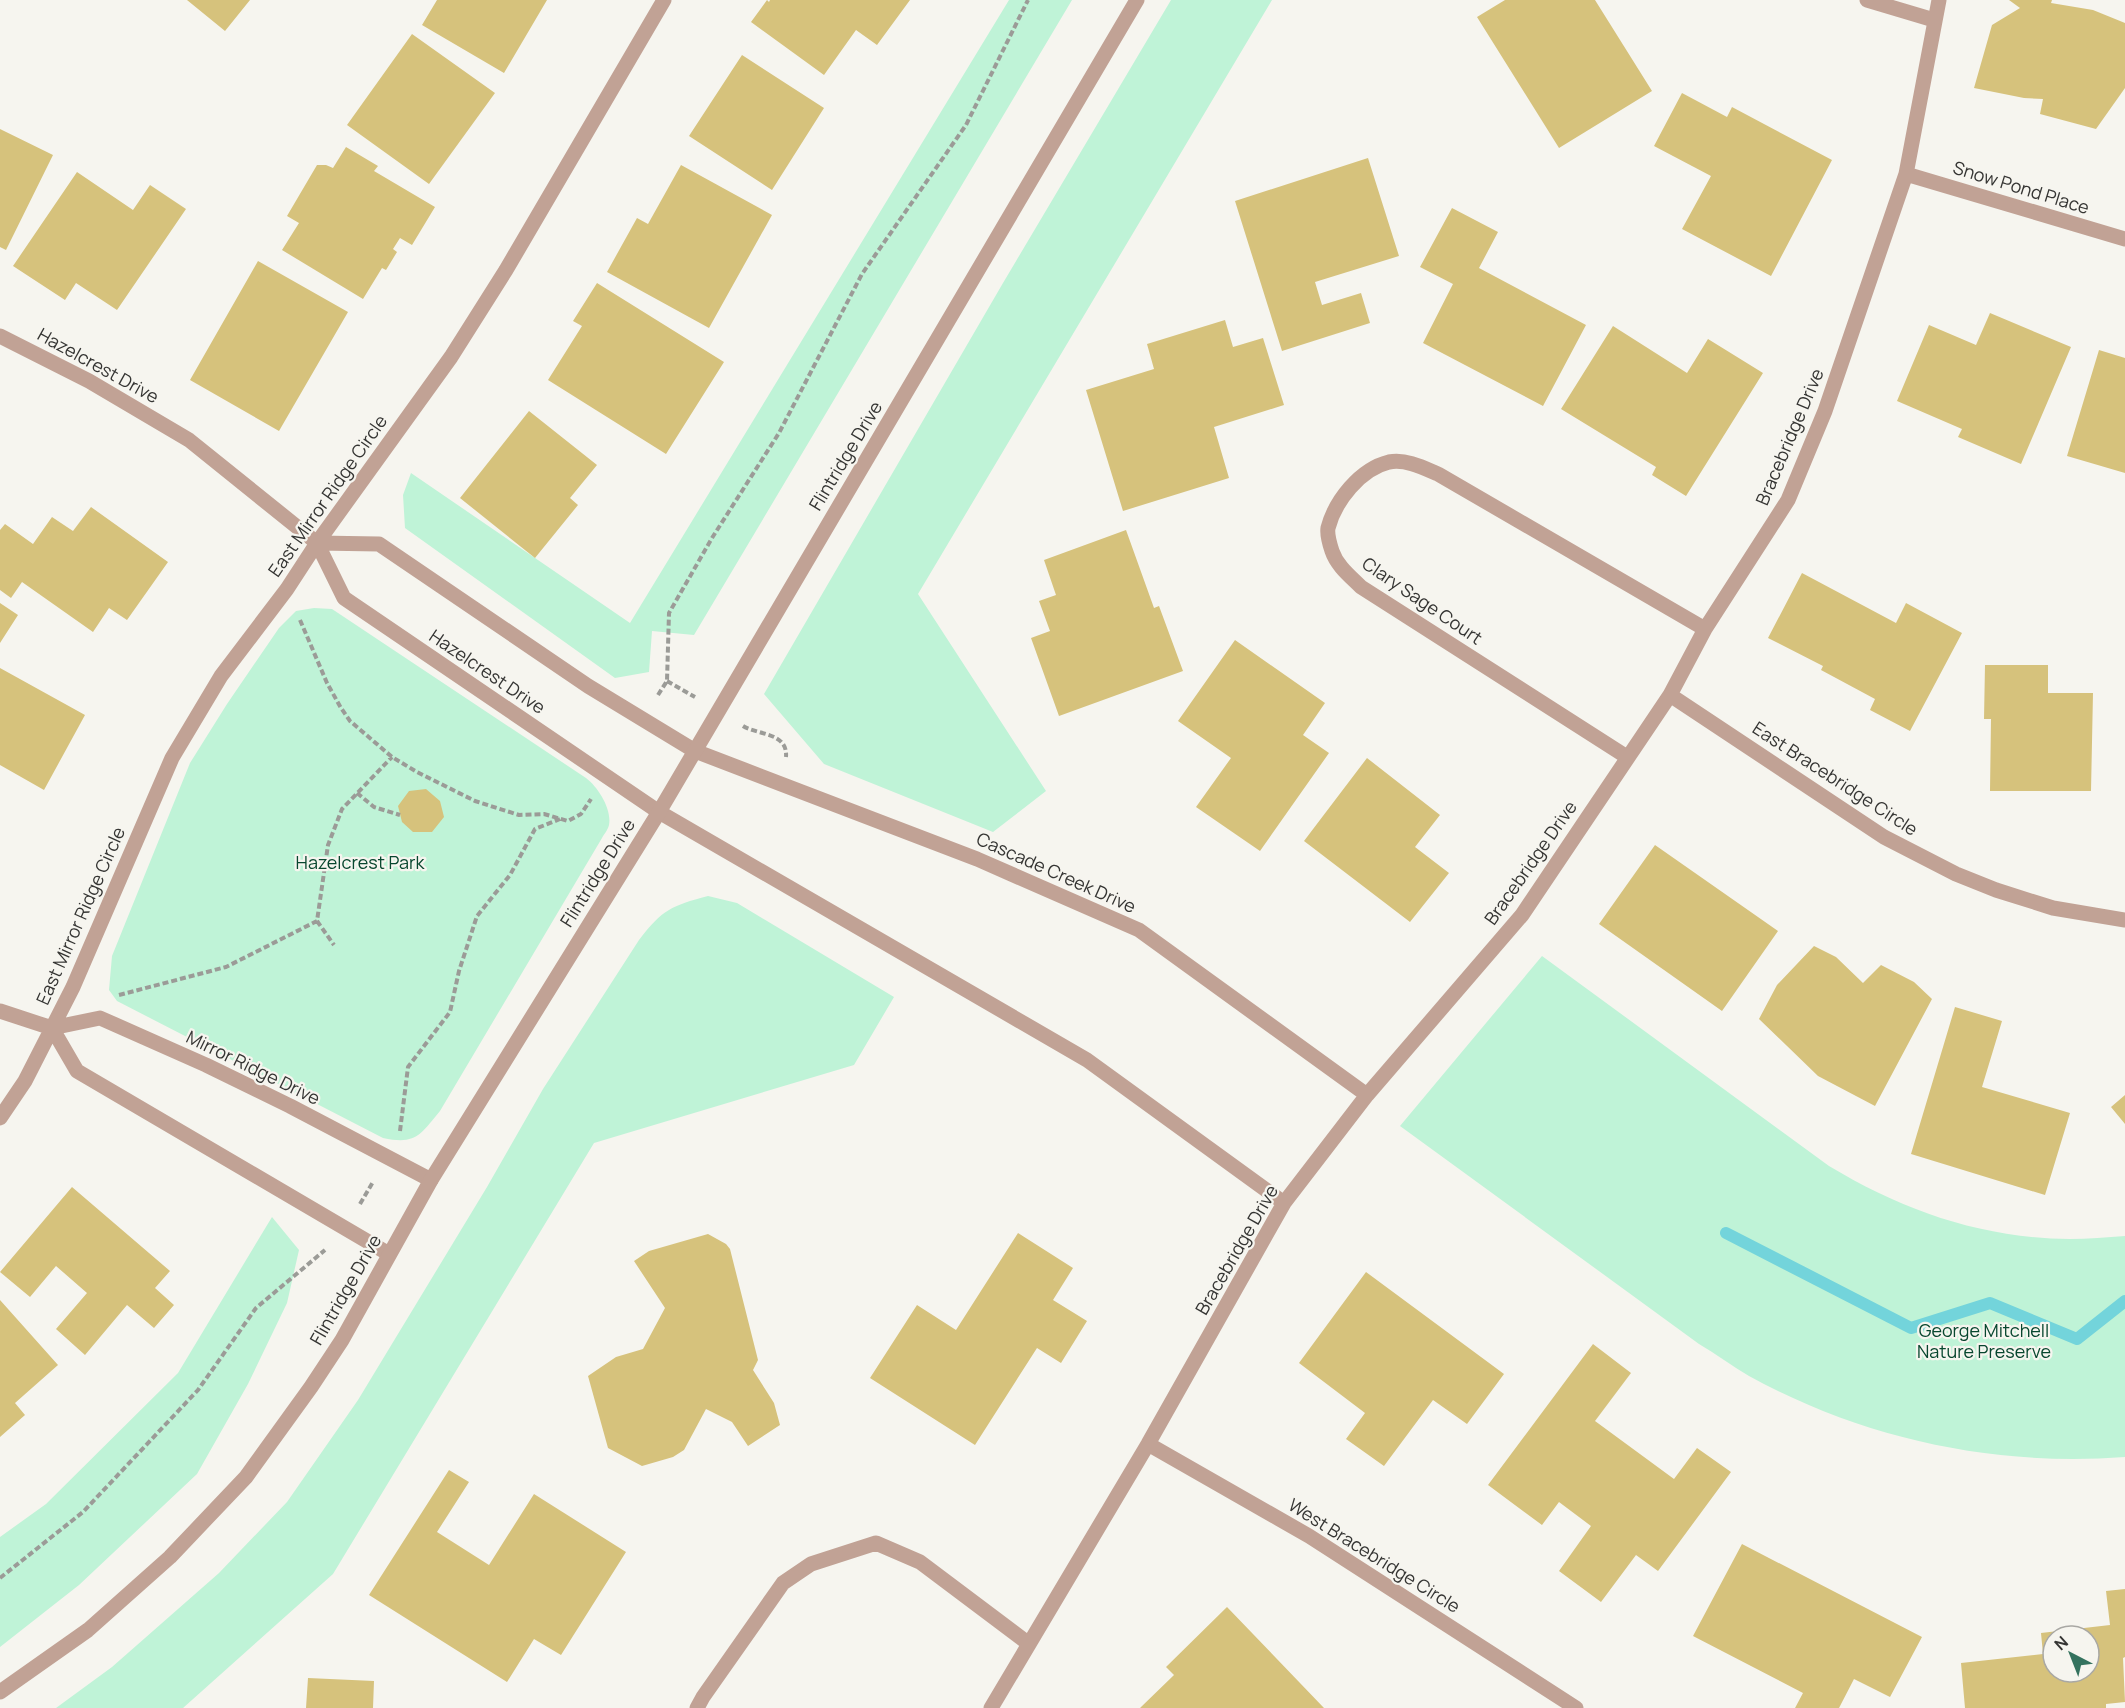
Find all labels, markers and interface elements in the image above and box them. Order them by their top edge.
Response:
street label: Snow Pond Place [1950,155,2092,219]
street label: Hazelcrest Drive [34,322,163,408]
street label: Bracebridge Drive [1749,365,1829,509]
street label: Flintridge Drive [803,396,887,515]
street label: East Mirror Ridge Circle [262,410,392,581]
street label: Clary Sage Court [1358,551,1487,649]
street label: Hazelcrest Drive [425,623,550,719]
street label: East Bracebridge Circle [1748,716,1923,841]
street label: Bracebridge Drive [1478,796,1582,929]
street label: Flintridge Drive [554,814,640,931]
street label: East Mirror Ridge Circle [30,823,130,1008]
street label: Cascade Creek Drive [973,826,1140,918]
park label: Hazelcrest Park [296,850,425,874]
street label: Mirror Ridge Drive [183,1024,324,1110]
street label: Bracebridge Drive [1189,1180,1283,1319]
street label: Flintridge Drive [304,1230,386,1349]
park label: George Mitchell Nature Preserve [1917,1318,2051,1363]
street label: West Bracebridge Circle [1284,1492,1465,1618]
north arrow [2041,1624,2101,1684]
text: N [2049,1631,2073,1655]

